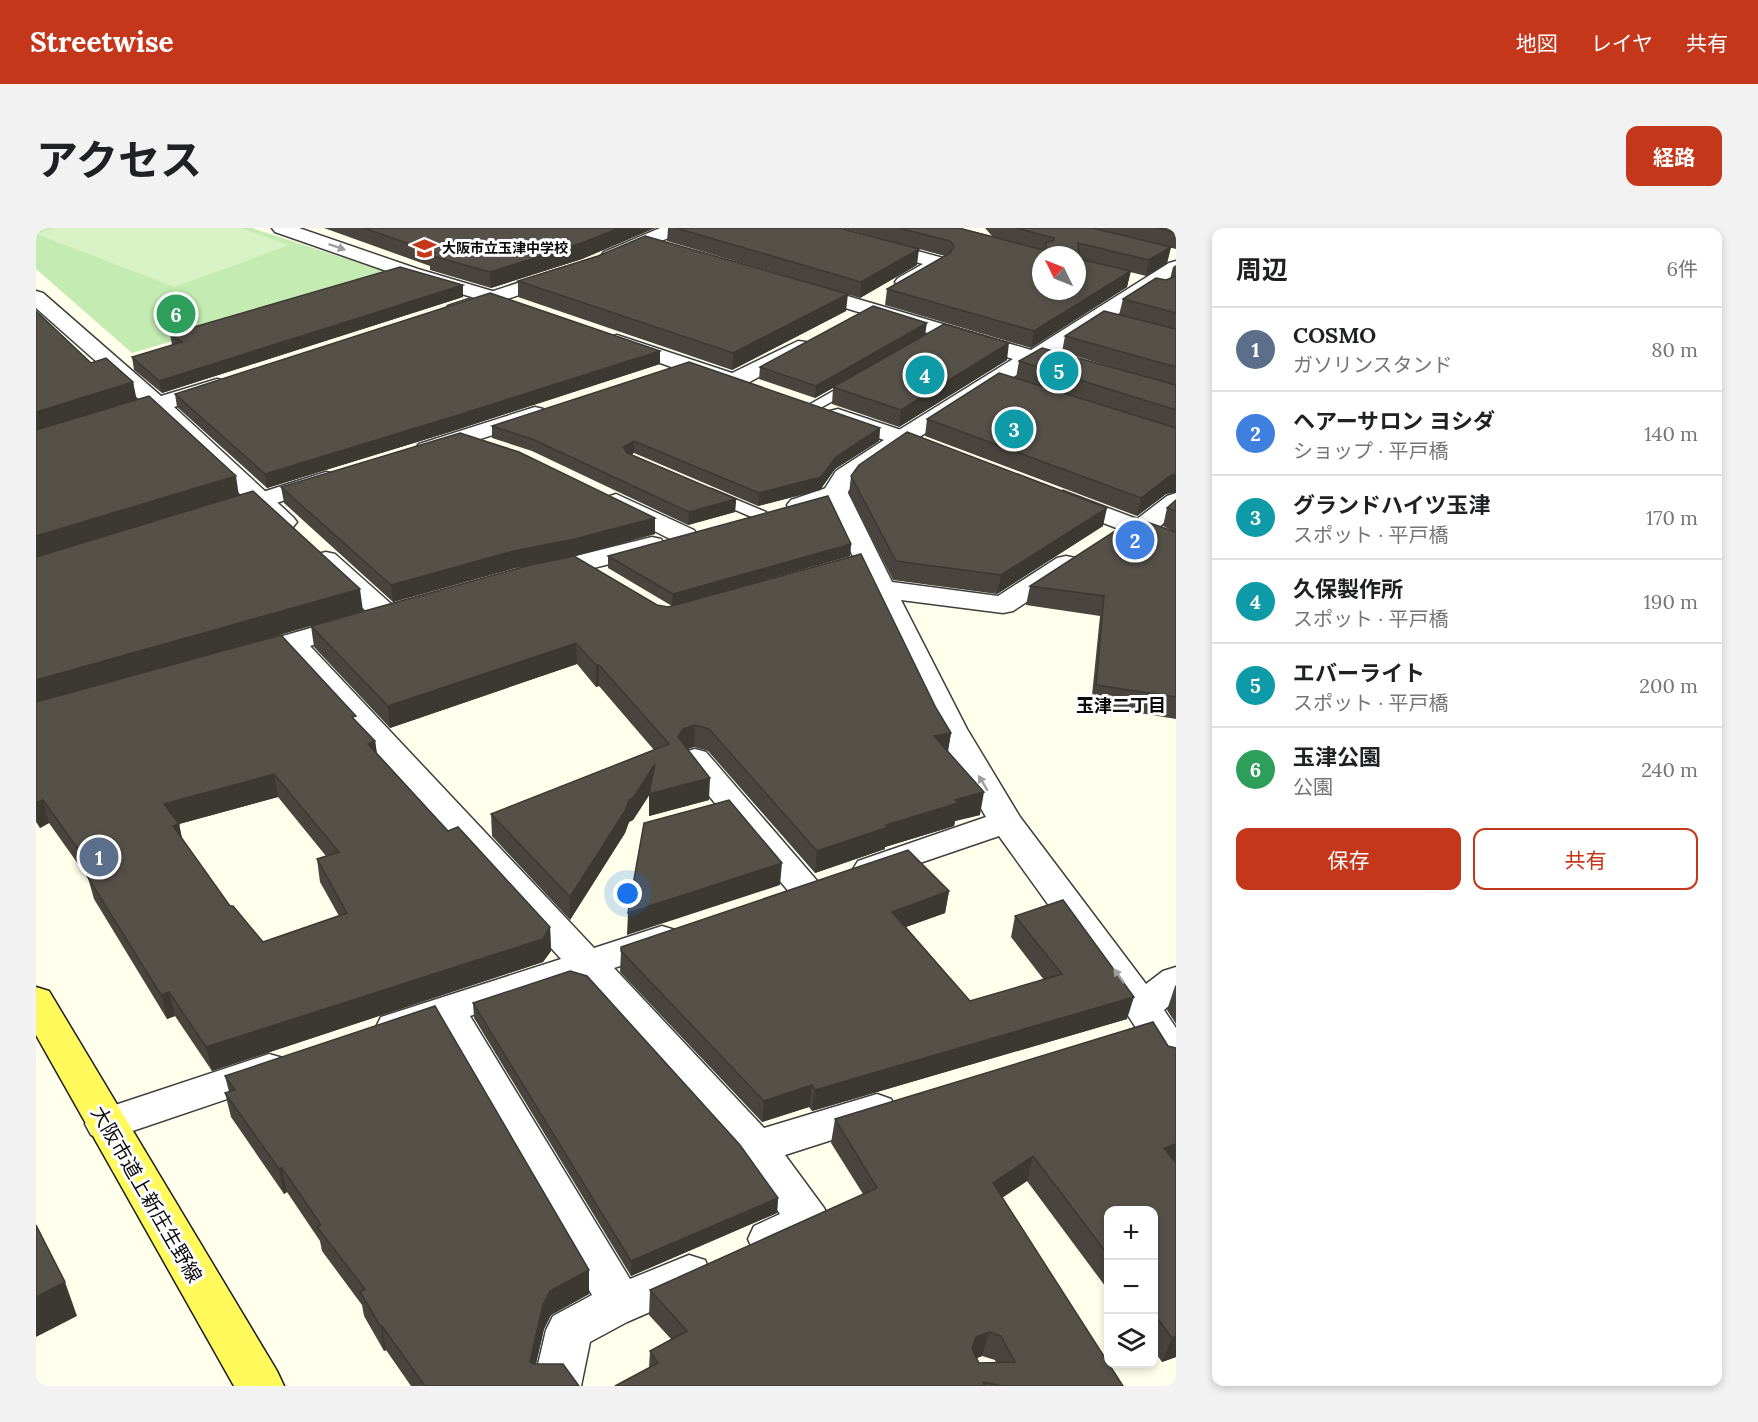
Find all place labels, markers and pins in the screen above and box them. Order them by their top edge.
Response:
school or university icon: 大阪市立玉津中学校 [411,235,437,261]
place label: 大阪市立玉津中学校 [442,239,568,257]
pin: 6 [156,292,196,337]
pin: 5 [1040,348,1078,394]
pin: 4 [906,352,944,398]
pin: 3 [994,406,1034,452]
pin: 2 [1116,518,1154,562]
pin: 1 [80,834,118,880]

